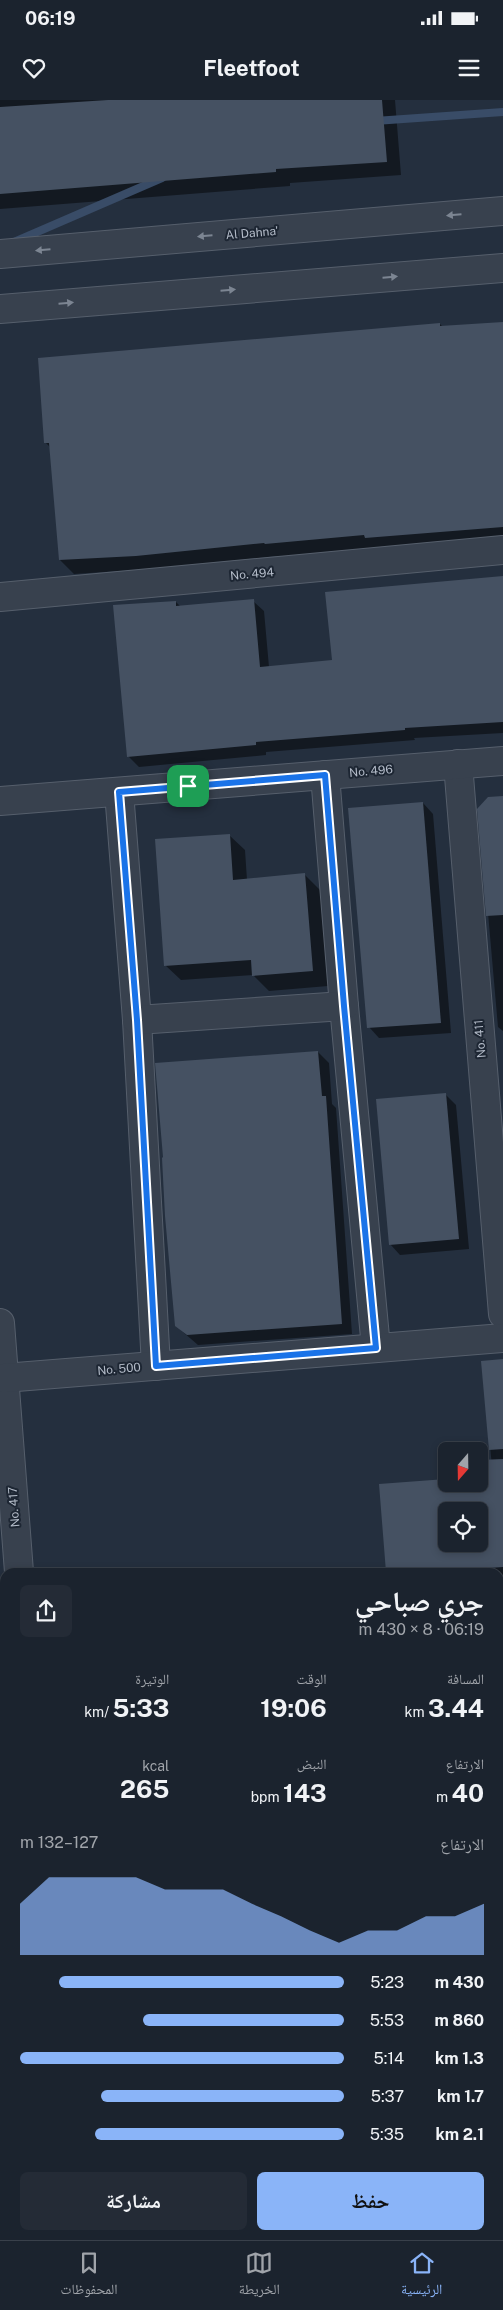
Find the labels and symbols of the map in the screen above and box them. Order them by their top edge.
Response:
one-way arrow [446,212,462,220]
street label: Al Dahna' [225,224,279,242]
one-way arrow [197,233,213,241]
one-way arrow [35,246,51,254]
one-way arrow [382,273,398,281]
one-way arrow [220,286,236,294]
one-way arrow [58,299,74,307]
street label: No. 494 [230,565,275,583]
street label: No. 496 [349,762,393,780]
pin [167,765,209,807]
street label: No. 411 [471,1019,489,1059]
street label: No. 500 [97,1360,141,1378]
north arrow [438,1442,488,1492]
street label: No. 417 [6,1486,22,1528]

